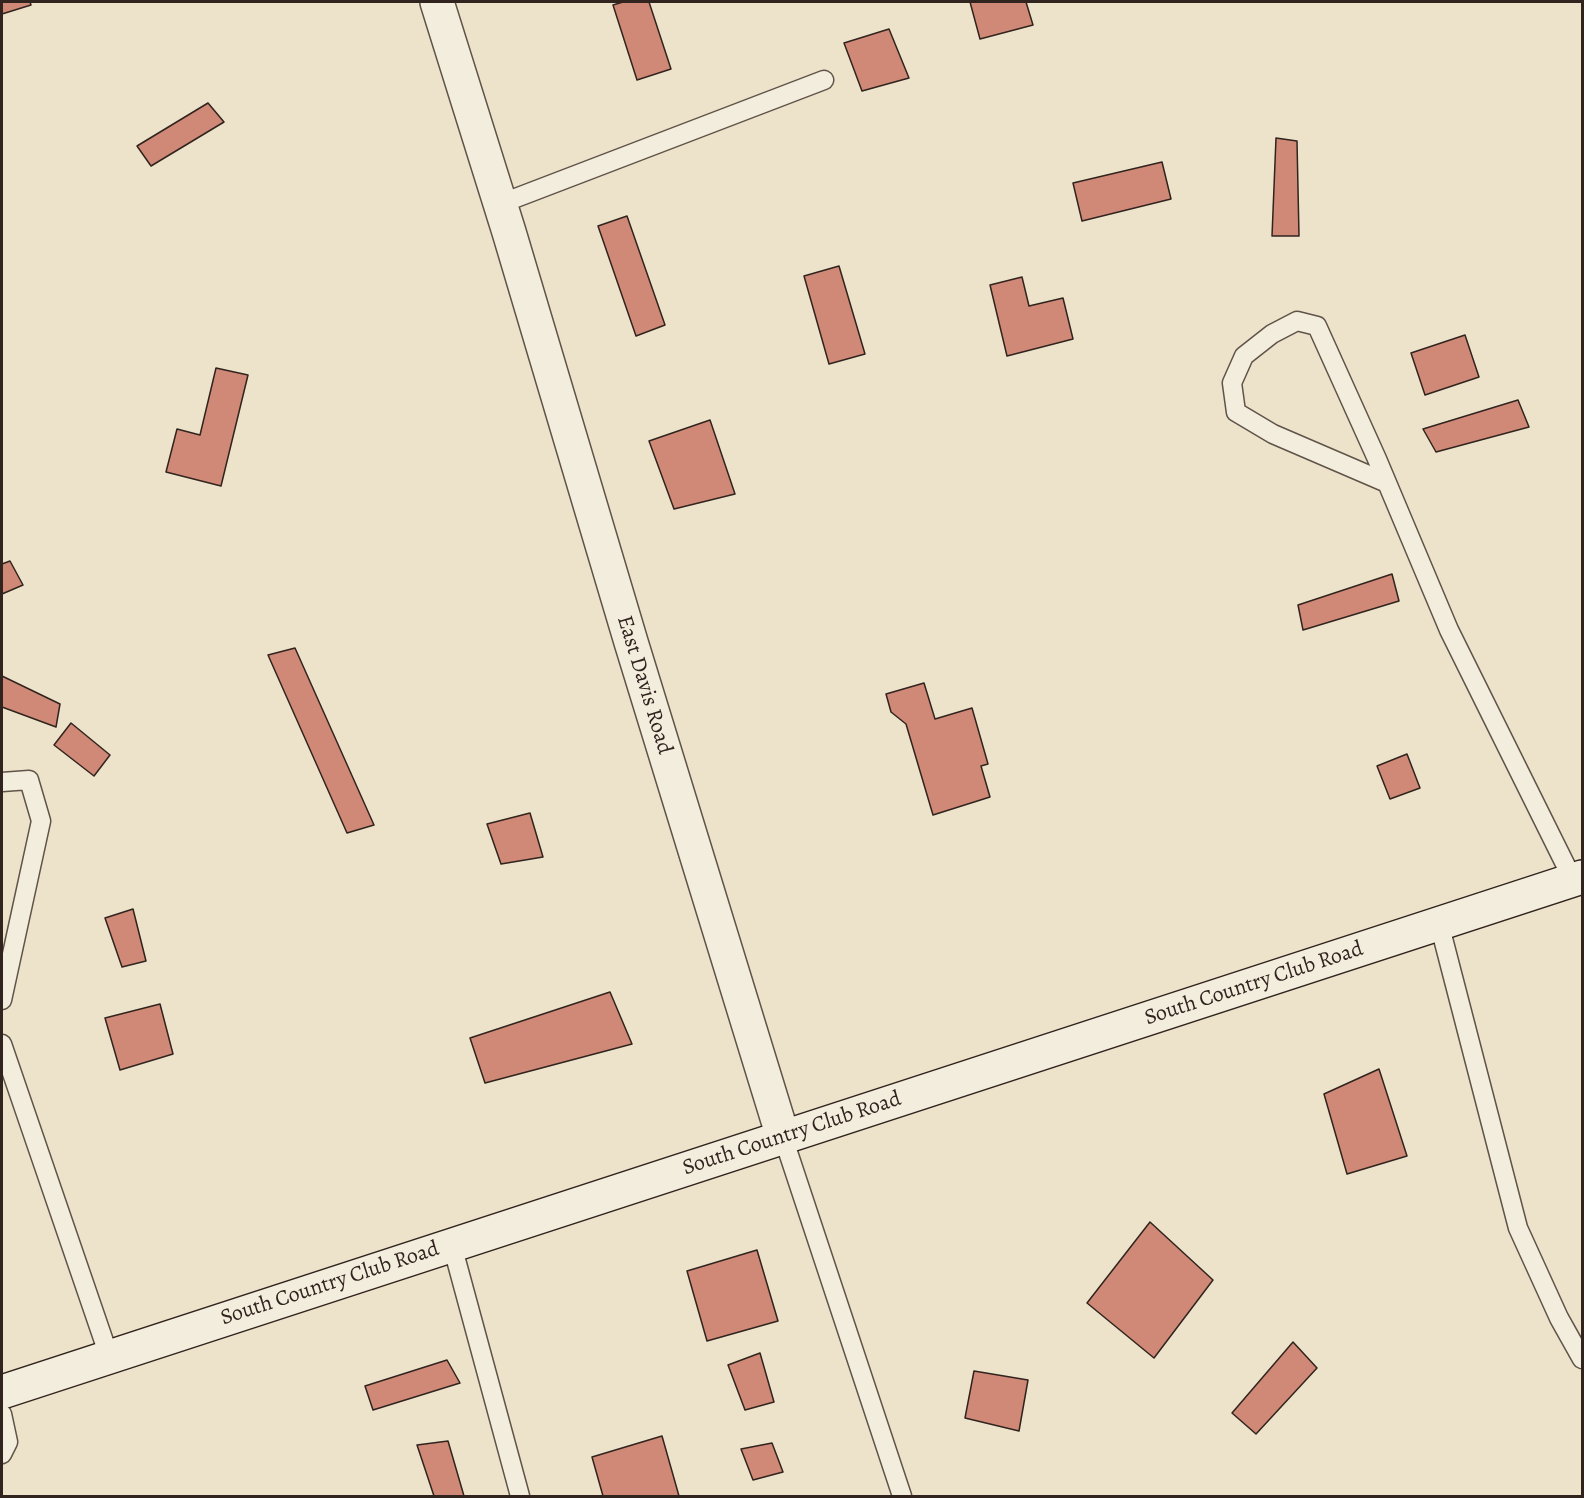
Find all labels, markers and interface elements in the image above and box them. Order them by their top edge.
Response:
street label: East Davis Road [610,612,678,758]
street label: South Country Club Road [1141,936,1367,1032]
street label: South Country Club Road [679,1086,905,1182]
street label: South Country Club Road [217,1236,443,1332]

